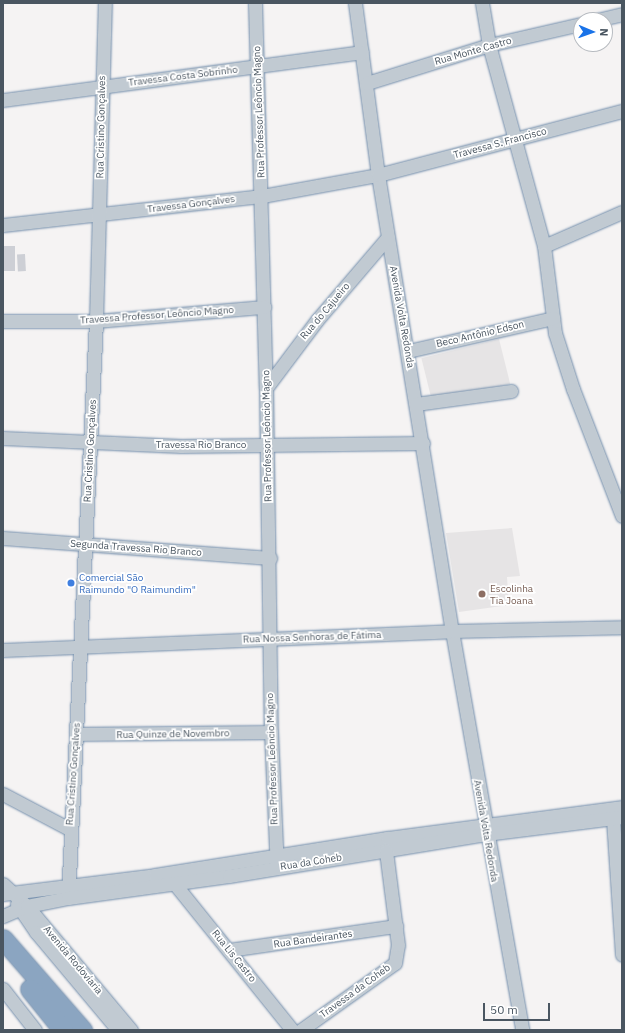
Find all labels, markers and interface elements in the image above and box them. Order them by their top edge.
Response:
north arrow [573,12,613,52]
text: N [597,28,611,37]
street label: Rua Monte Castro [433,34,513,68]
street label: Rua Professor Leôncio Magno [251,46,267,178]
street label: Travessa Costa Sobrinho [128,63,238,89]
street label: Rua Cristino Gonçalves [94,75,108,179]
street label: Travessa S. Francisco [452,125,548,161]
street label: Travessa Gonçalves [146,193,236,215]
street label: Avenida Volta Redonda [387,265,417,369]
street label: Rua do Cajueiro [298,280,352,342]
street label: Travessa Professor Leôncio Magno [80,304,234,326]
street label: Beco Antônio Edson [435,318,525,350]
street label: Rua Professor Leôncio Magno [260,370,274,502]
street label: Rua Cristino Gonçalves [81,399,99,503]
street label: Travessa Rio Branco [156,439,246,451]
street label: Segunda Travessa Rio Branco [70,537,202,559]
place label: Comercial São Raimundo "O Raimundim" [79,571,196,594]
marker: Comercial São Raimundo "O Raimundim" [66,578,76,588]
place label: Escolinha Tia Joana [490,582,533,606]
marker: Escolinha Tia Joana [477,589,487,599]
street label: Rua Nossa Senhoras de Fátima [243,629,381,645]
street label: Rua Professor Leôncio Magno [264,693,280,825]
street label: Rua Cristino Gonçalves [63,722,83,826]
street label: Rua Quinze de Novembro [116,727,230,741]
street label: Avenida Volta Redonda [471,779,501,883]
street label: Rua da Coheb [279,851,343,873]
street label: Avenida Rodovíaria [41,923,105,997]
street label: Rua Lis Castro [209,928,259,984]
street label: Rua Bandeirantes [273,928,353,950]
street label: Travessa da Coheb [317,961,393,1021]
scale bar [485,995,552,1021]
text: 50 m [490,1002,518,1017]

